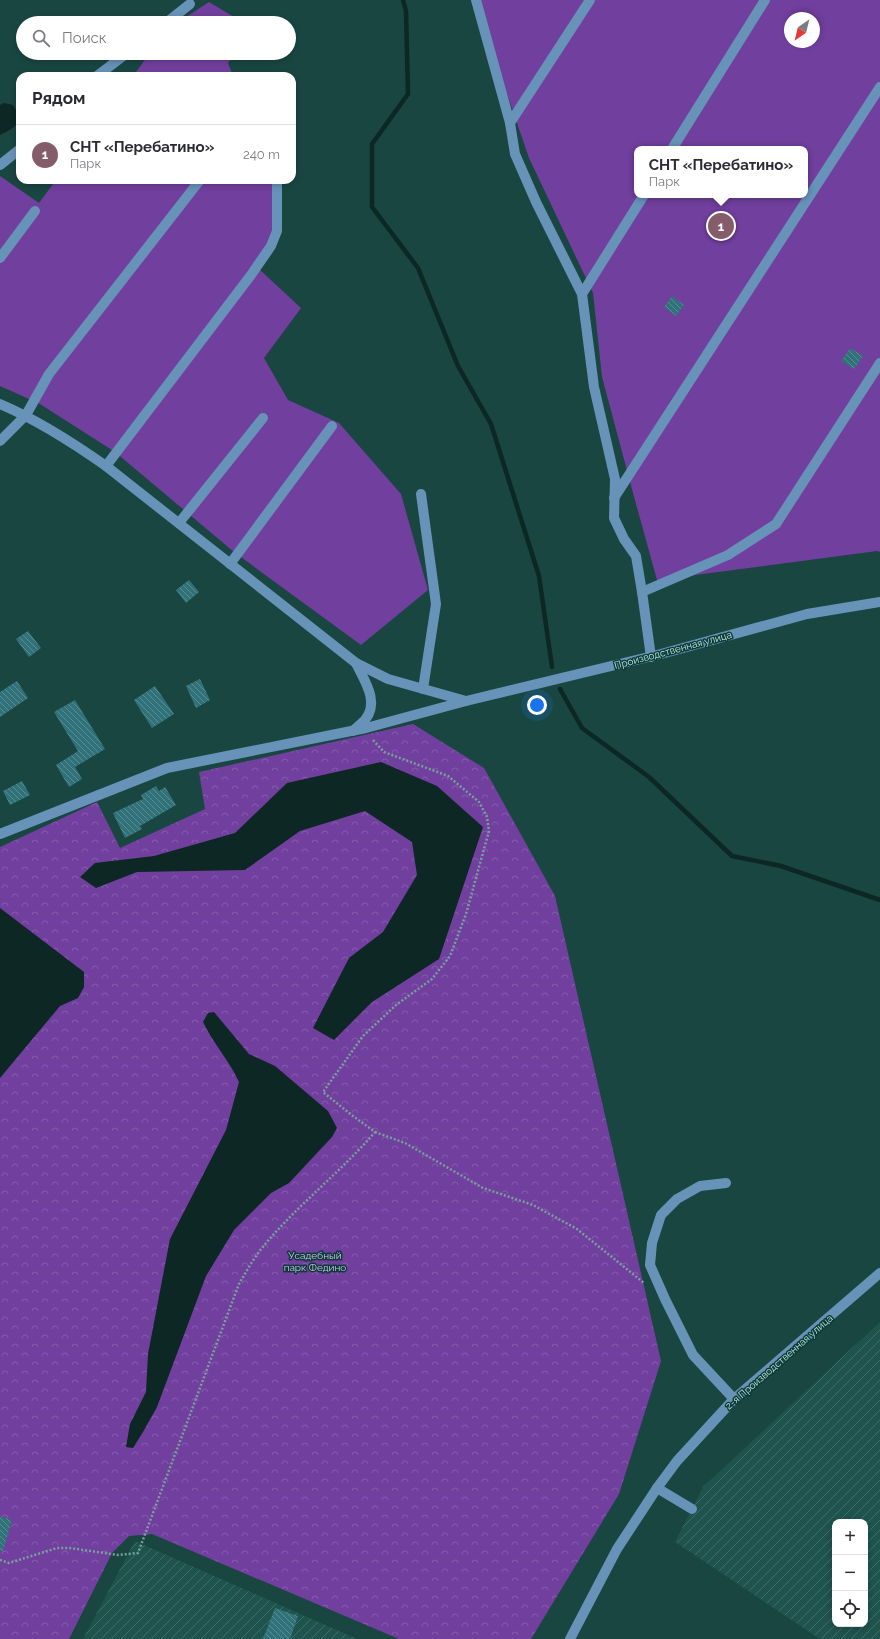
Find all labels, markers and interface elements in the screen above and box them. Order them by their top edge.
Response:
north arrow [784,12,820,48]
search box [16,16,296,60]
icon: search [30,27,52,49]
text: Поиск [62,29,107,47]
text: Рядом [32,88,85,108]
text: СНТ «Перебатино» [70,138,214,156]
popup [634,146,808,198]
text: 1 [42,147,48,162]
text: 240 m [243,147,280,162]
text: Парк [70,156,101,171]
text: СНТ «Перебатино» [649,156,793,174]
text: Парк [649,174,680,189]
pin: 1 [708,211,734,241]
street label: Производственная улица [613,629,733,671]
your location [527,695,547,715]
park label: Усадебный парк Федино [284,1250,346,1273]
street label: 2-я Производственная улица [723,1312,835,1412]
map controls [832,1519,868,1627]
button: + [832,1519,868,1555]
button: − [832,1555,868,1591]
button: locate [832,1591,868,1627]

